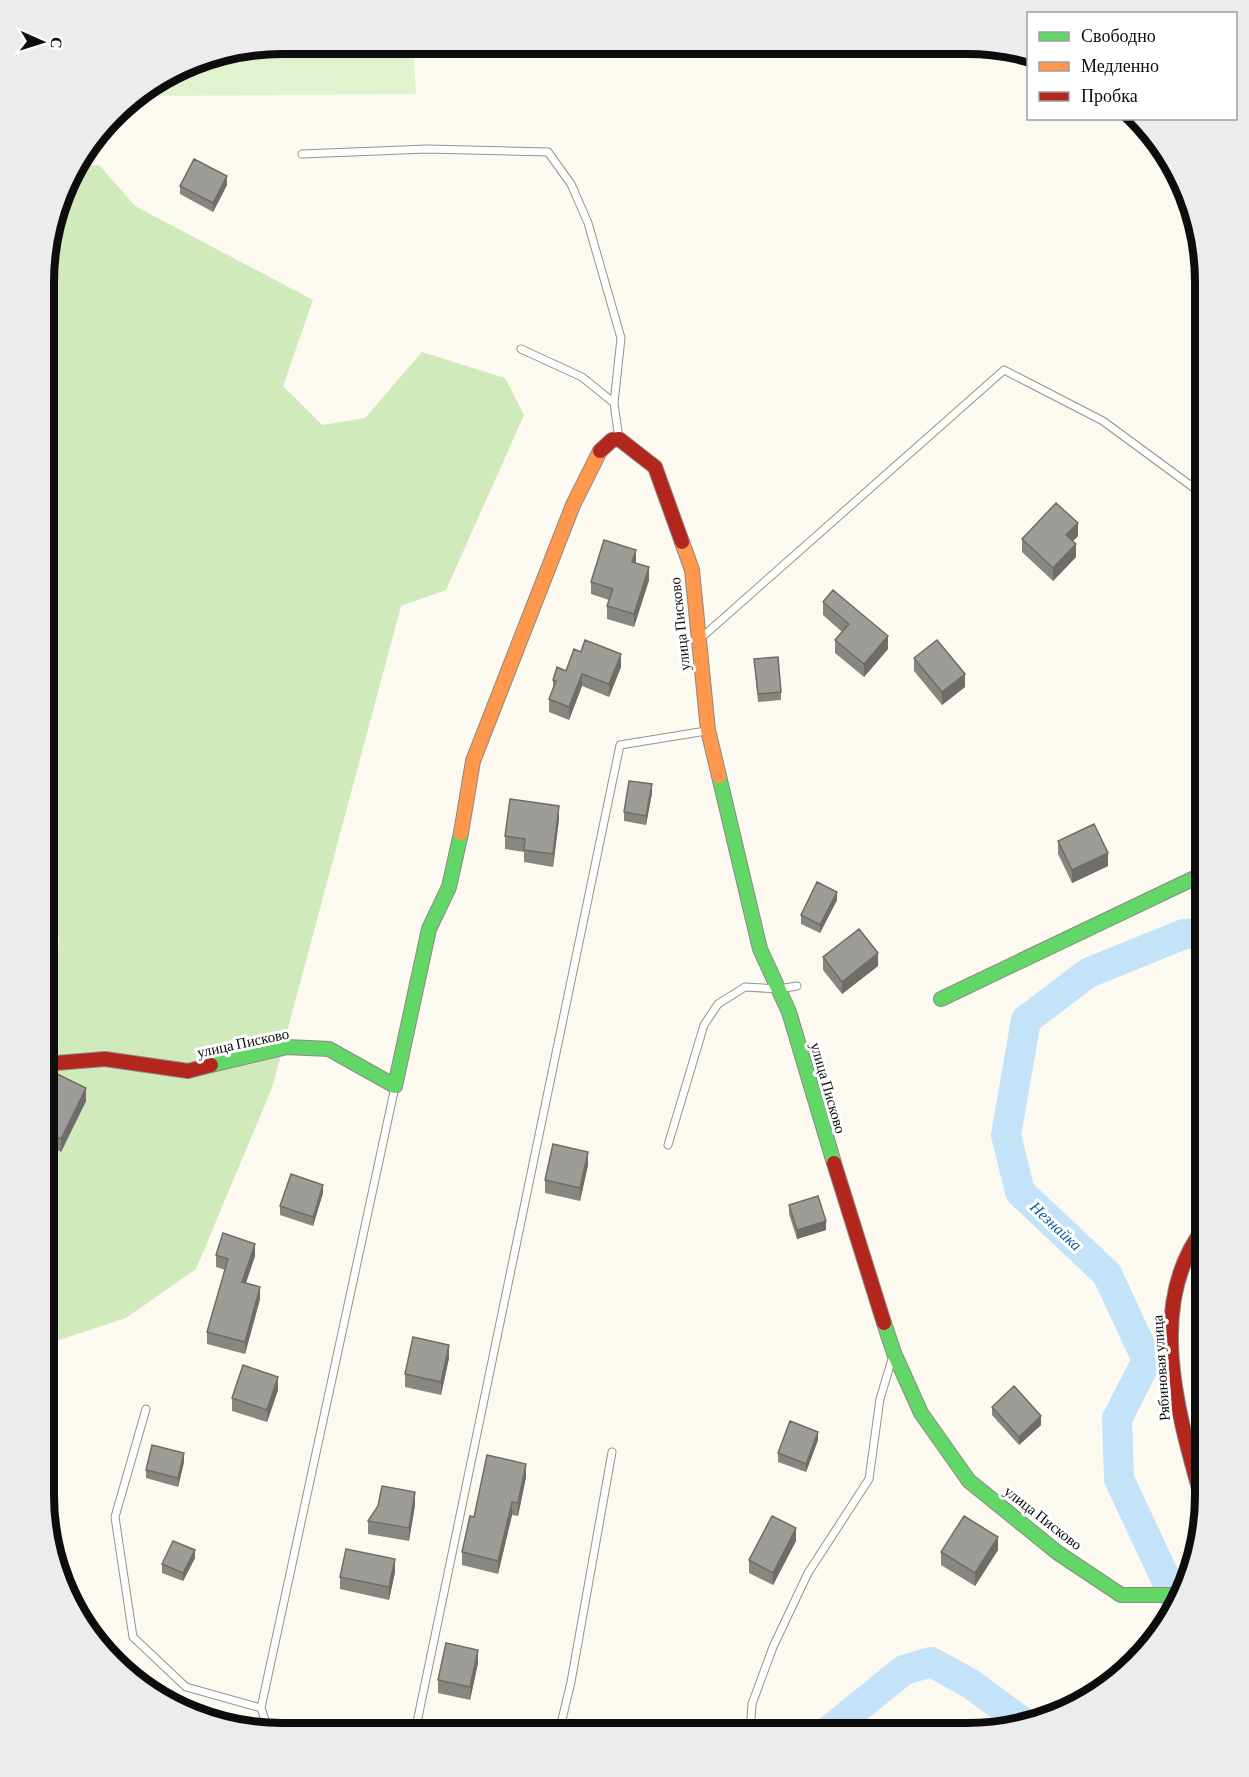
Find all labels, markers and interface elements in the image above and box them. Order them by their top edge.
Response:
north arrow [12,12,72,72]
legend [1027,12,1237,120]
text: Свободно [1081,26,1156,46]
text: С [48,37,65,49]
text: Медленно [1081,56,1159,76]
text: Пробка [1081,86,1138,106]
street label: улица Писково [667,576,693,672]
street label: улица Писково [195,1025,291,1061]
street label: улица Писково [807,1041,849,1135]
water label: Незнайка [1026,1197,1085,1254]
street label: Рябиновая улица [1149,1314,1173,1422]
street label: улица Писково [1001,1483,1085,1553]

